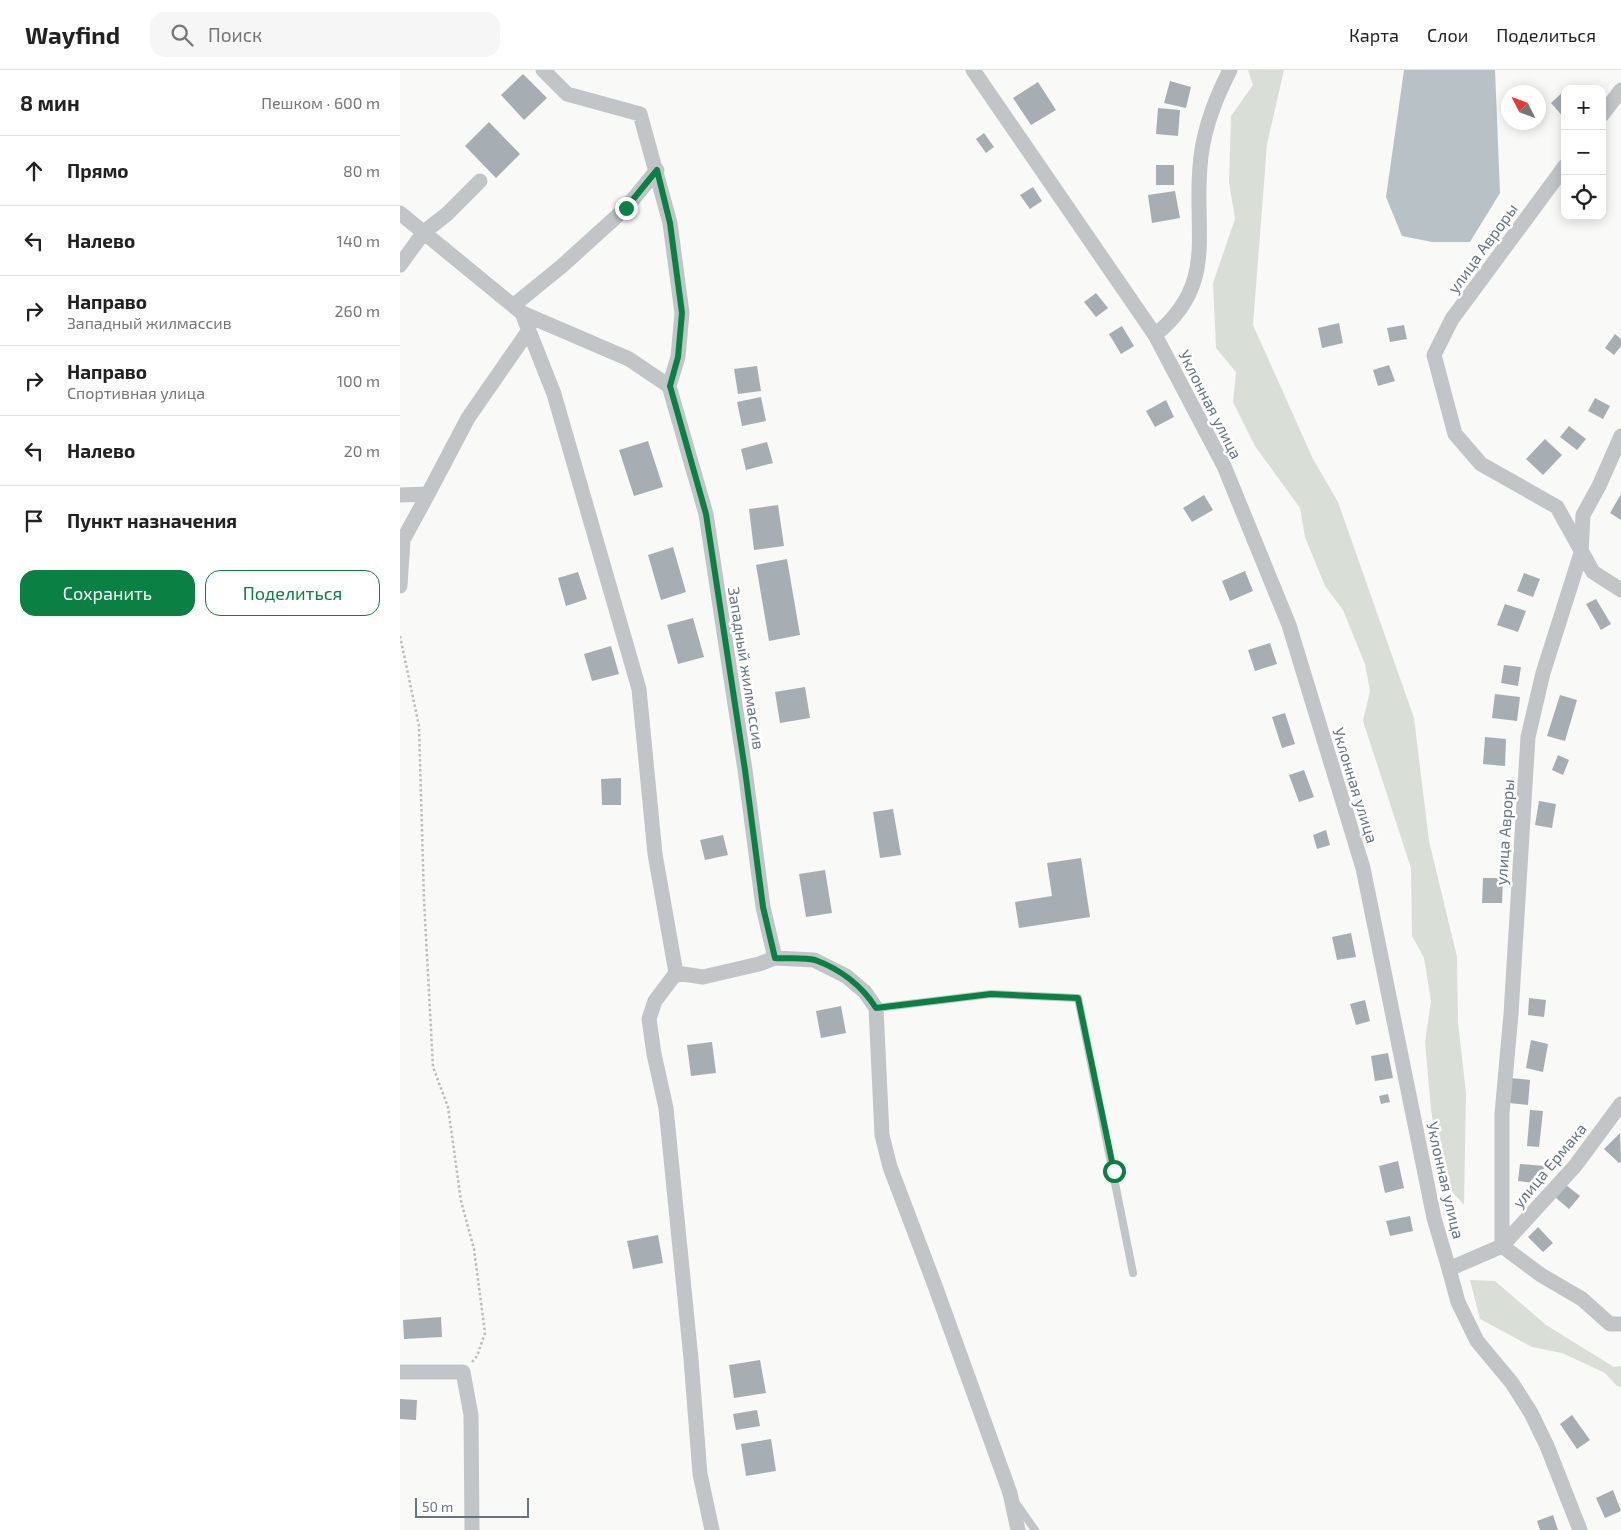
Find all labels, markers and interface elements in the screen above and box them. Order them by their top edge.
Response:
search box [150,12,500,57]
text: Wayfind [25,20,120,49]
icon: search [168,21,196,49]
text: Поиск [208,23,262,46]
text: Карта [1349,24,1399,46]
text: Слои [1427,24,1468,46]
text: Поделиться [1496,24,1596,46]
north arrow [1501,85,1546,130]
map controls [1561,85,1606,220]
button: + [1561,85,1606,130]
text: 8 мин [20,90,80,115]
text: Пешком · 600 m [261,93,380,112]
button: − [1561,130,1606,175]
icon: ahead [20,157,48,185]
text: Прямо [67,159,129,182]
text: 80 m [343,161,380,180]
button: locate [1561,175,1606,220]
route end [615,197,638,220]
street label: улица Авроры [1443,199,1522,297]
icon: left [20,227,48,255]
text: Налево [67,229,135,252]
text: 140 m [337,231,380,250]
text: Направо [67,290,147,313]
icon: right [20,297,48,325]
text: 260 m [335,301,380,320]
text: Западный жилмассив [67,313,232,332]
street label: Уклонная улица [1174,346,1247,462]
text: Направо [67,360,147,383]
icon: right [20,367,48,395]
text: 100 m [337,371,380,390]
text: Спортивная улица [67,383,205,402]
icon: left [20,437,48,465]
text: Налево [67,439,135,462]
text: 20 m [344,441,380,460]
icon: arrive [20,507,48,535]
text: Пункт назначения [67,509,237,532]
button: Сохранить [20,570,195,616]
button: Поделиться [205,570,380,616]
street label: Западный жилмассив [725,585,769,751]
street label: Уклонная улица [1328,725,1383,845]
street label: улица Авроры [1491,778,1518,886]
street label: улица Ермака [1508,1119,1591,1212]
street label: Уклонная улица [1422,1120,1469,1241]
route start [1103,1160,1126,1183]
scale bar [415,1495,529,1518]
text: 50 m [422,1498,453,1515]

